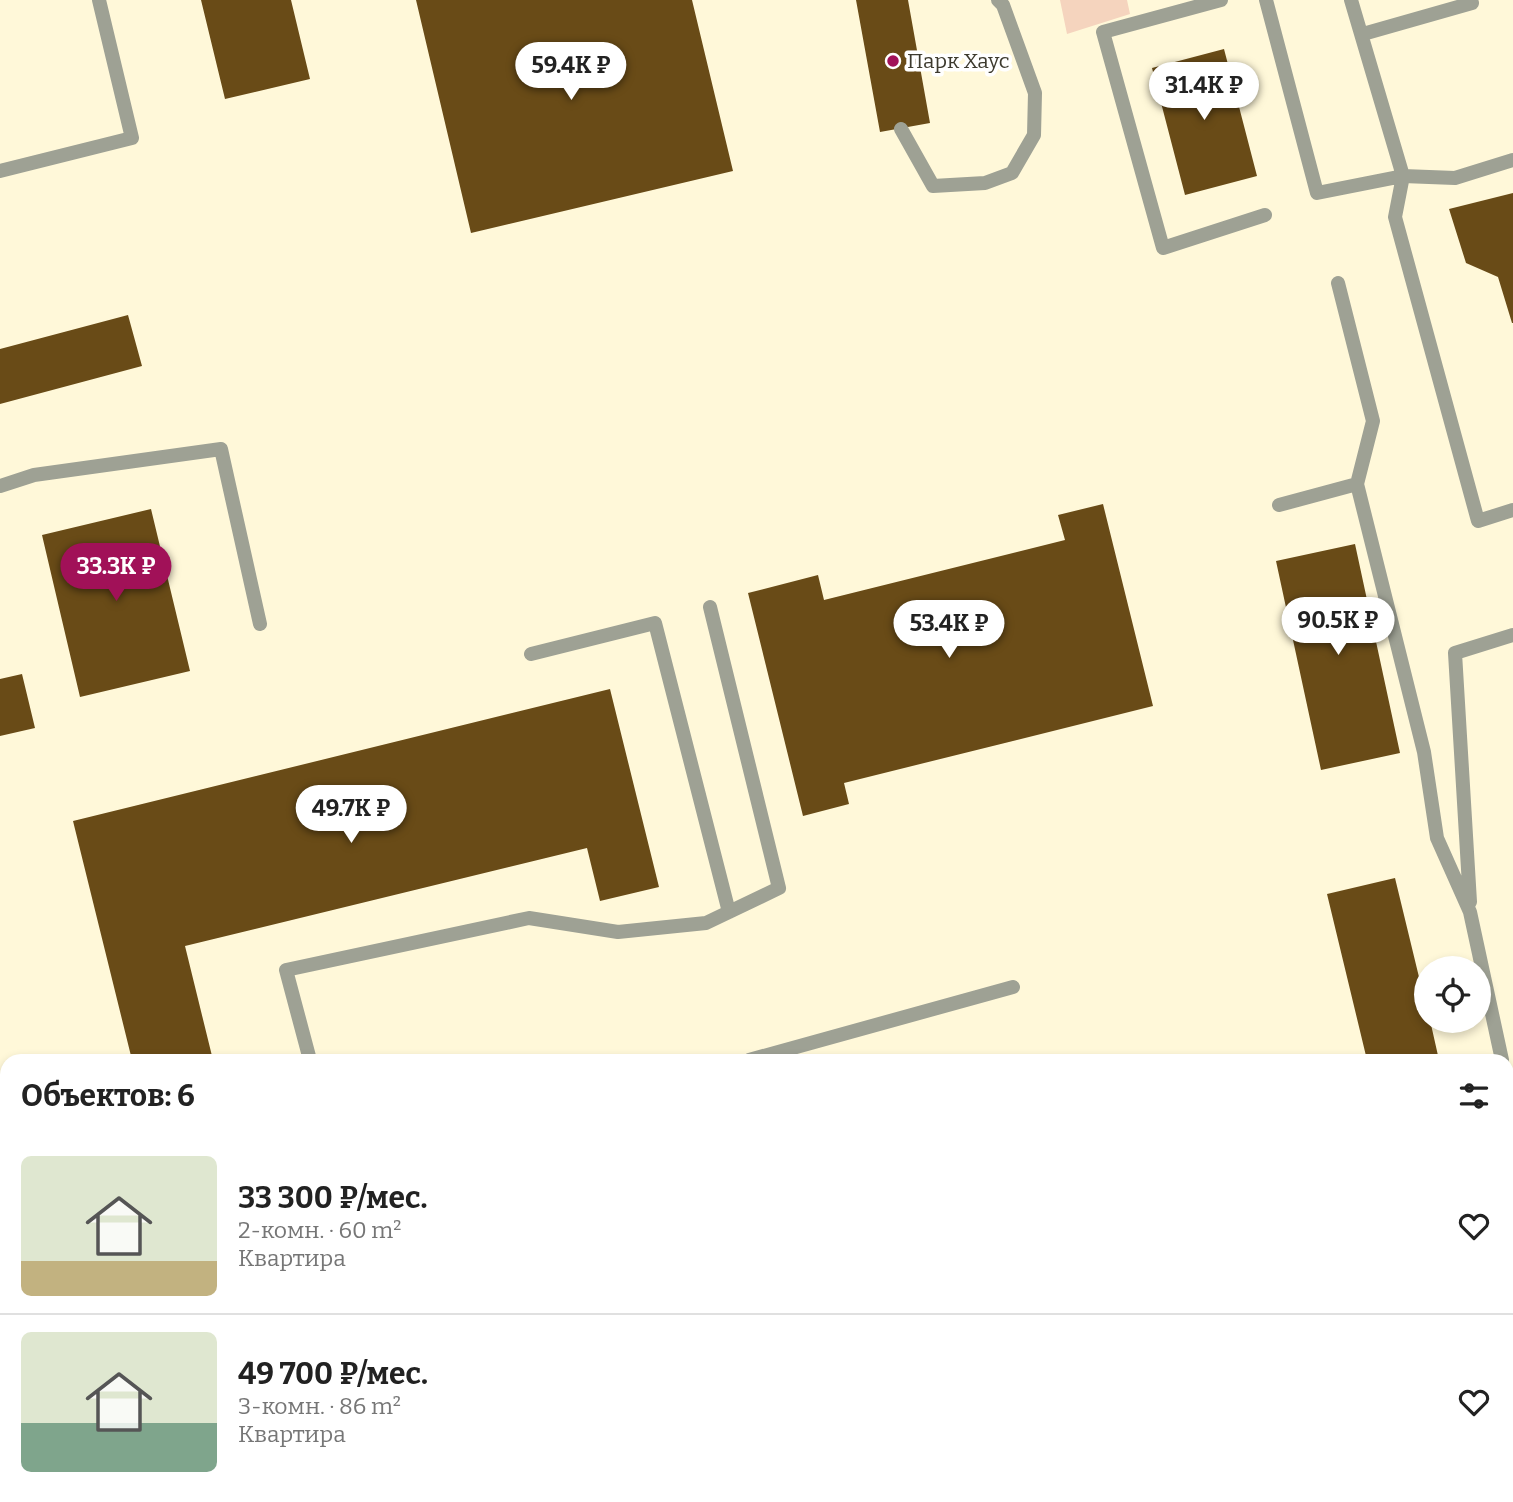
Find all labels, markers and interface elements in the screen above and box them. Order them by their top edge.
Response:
pin: 59.4K ₽ [506,42,636,102]
place label: Парк Хаус [907,48,1010,74]
text: 59.4K ₽ [531,51,611,79]
marker: Парк Хаус [885,53,901,69]
pin: 31.4K ₽ [1139,62,1269,122]
text: 31.4K ₽ [1165,71,1243,99]
pin: 33.3K ₽ [51,544,181,603]
text: 33.3K ₽ [76,552,156,580]
pin: 90.5K ₽ [1273,598,1403,657]
pin: 53.4K ₽ [884,600,1014,660]
text: 90.5K ₽ [1298,606,1378,634]
text: 53.4K ₽ [909,609,989,637]
pin: 49.7K ₽ [286,786,416,845]
text: 49.7K ₽ [312,794,390,822]
map controls [1414,956,1491,1033]
button: locate [1414,956,1491,1033]
icon: filters [1455,1077,1493,1115]
text: Объектов: 6 [21,1078,195,1114]
text: 33 300 ₽/мес. [238,1180,428,1216]
icon: home [77,1184,161,1268]
icon: heart [1455,1207,1493,1245]
text: 2-комн. · 60 m² [238,1216,401,1244]
text: Квартира [238,1244,346,1272]
text: 49 700 ₽/мес. [238,1356,428,1392]
icon: home [77,1360,161,1444]
icon: heart [1455,1383,1493,1421]
text: 3-комн. · 86 m² [238,1392,401,1420]
text: Квартира [238,1420,346,1448]

